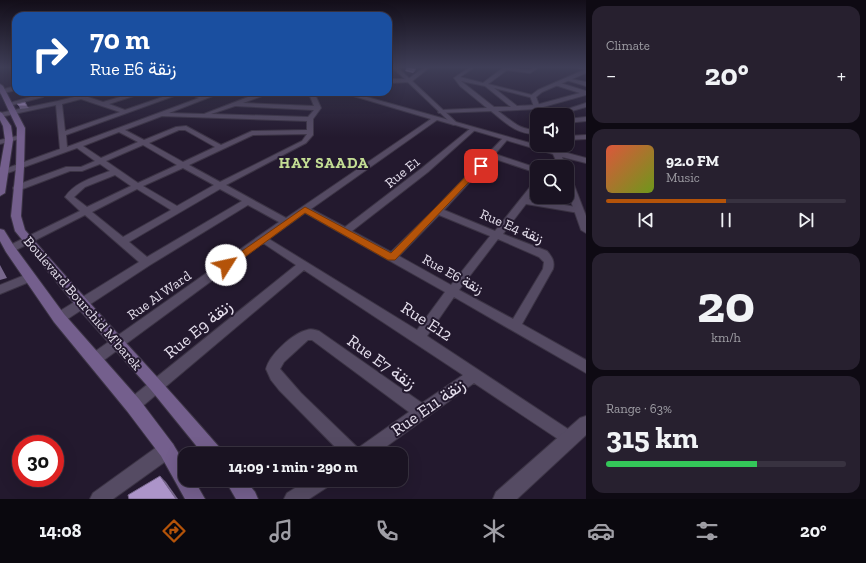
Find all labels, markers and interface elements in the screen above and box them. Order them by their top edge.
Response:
text: 70 m [90,23,150,56]
icon: right [24,28,76,80]
text: Climate [606,38,650,53]
text: 20° [704,57,749,93]
text: Rue E6 زنقة [90,58,176,80]
text: − [606,62,616,89]
text: + [837,62,846,89]
map controls [530,108,574,204]
button: sound [530,108,574,152]
pin [464,149,498,183]
text: 92.0 FM [666,152,719,170]
street label: Rue E1 [381,153,424,192]
district label: HAY SAADA [279,154,369,172]
icon: arrive [470,155,492,177]
button: search [530,160,574,204]
text: Music [666,170,700,185]
street label: Rue E4 زنقة [478,205,546,248]
icon: previous [635,209,657,231]
icon: pause [715,209,737,231]
icon: next [795,209,817,231]
street label: Boulevard Bourchid M'barek [20,233,146,374]
position arrow [205,244,247,286]
street label: Rue E6 زنقة [419,251,486,298]
street label: Rue Al Ward [124,267,195,324]
text: 20 [697,273,755,335]
street label: Rue E9 زنقة [160,296,237,363]
street label: Rue E12 [398,297,457,345]
street label: Rue E7 زنقة [343,330,420,395]
text: km/h [711,330,741,345]
street label: Rue E11 زنقة [387,374,469,441]
text: Range · 63% [606,401,672,416]
text: 315 km [606,420,698,456]
speed limit sign: 30 [12,435,64,487]
text: 14:09 · 1 min · 290 m [228,458,358,476]
icon: directions [160,517,188,545]
icon: music [267,517,295,545]
icon: phone [373,517,401,545]
icon: climate [480,517,508,545]
icon: car [587,517,615,545]
icon: filters [693,517,721,545]
text: 14:08 [39,520,81,542]
text: 20° [800,520,827,542]

